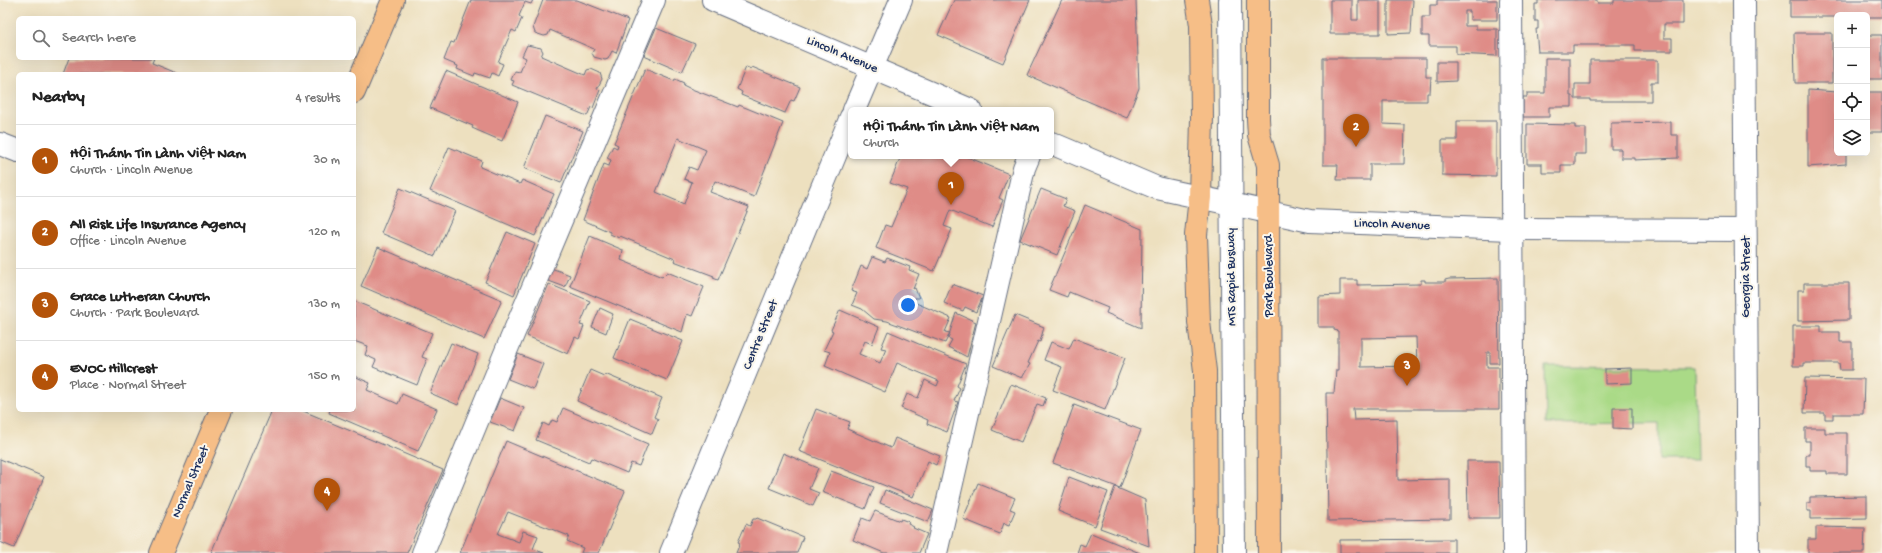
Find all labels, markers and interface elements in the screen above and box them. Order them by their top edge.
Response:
map controls [1834,12,1870,156]
button: + [1834,12,1870,48]
search box [16,16,356,60]
icon: search [30,27,52,49]
text: Search here [62,29,136,47]
street label: Lincoln Avenue [804,33,880,77]
button: − [1834,48,1870,84]
button: locate [1834,84,1870,120]
text: Nearby [32,88,85,108]
text: 4 results [296,91,340,106]
popup [848,107,1054,159]
pin: 2 [1343,114,1369,147]
text: Hội Thánh Tin Lành Việt Nam [863,118,1039,136]
button: layers [1834,120,1870,156]
text: Church [863,136,899,151]
text: Hội Thánh Tin Lành Việt Nam [70,145,246,163]
text: 1 [42,153,48,168]
text: 30 m [314,153,340,168]
text: Church · Lincoln Avenue [70,163,193,178]
pin: 1 [938,172,964,205]
text: All Risk Life Insurance Agency [70,216,246,234]
street label: Lincoln Avenue [1354,216,1431,234]
text: 2 [42,225,48,240]
text: 120 m [309,225,340,240]
street label: MTS Rapid Busway [1224,227,1240,326]
text: Office · Lincoln Avenue [70,234,186,249]
street label: Park Boulevard [1262,234,1277,318]
street label: Georgia Street [1739,235,1754,318]
text: Grace Lutheran Church [70,288,210,306]
your location [898,295,918,315]
street label: Centre Street [740,296,783,372]
text: 3 [42,297,48,312]
text: 130 m [308,297,340,312]
text: Church · Park Boulevard [70,306,198,321]
pin: 3 [1394,353,1420,386]
text: EVOC Hillcrest [70,360,157,378]
text: 4 [42,369,48,384]
text: 150 m [308,369,340,384]
text: Place · Normal Street [70,378,186,393]
street label: Normal Street [169,442,214,520]
pin: 4 [314,478,340,511]

